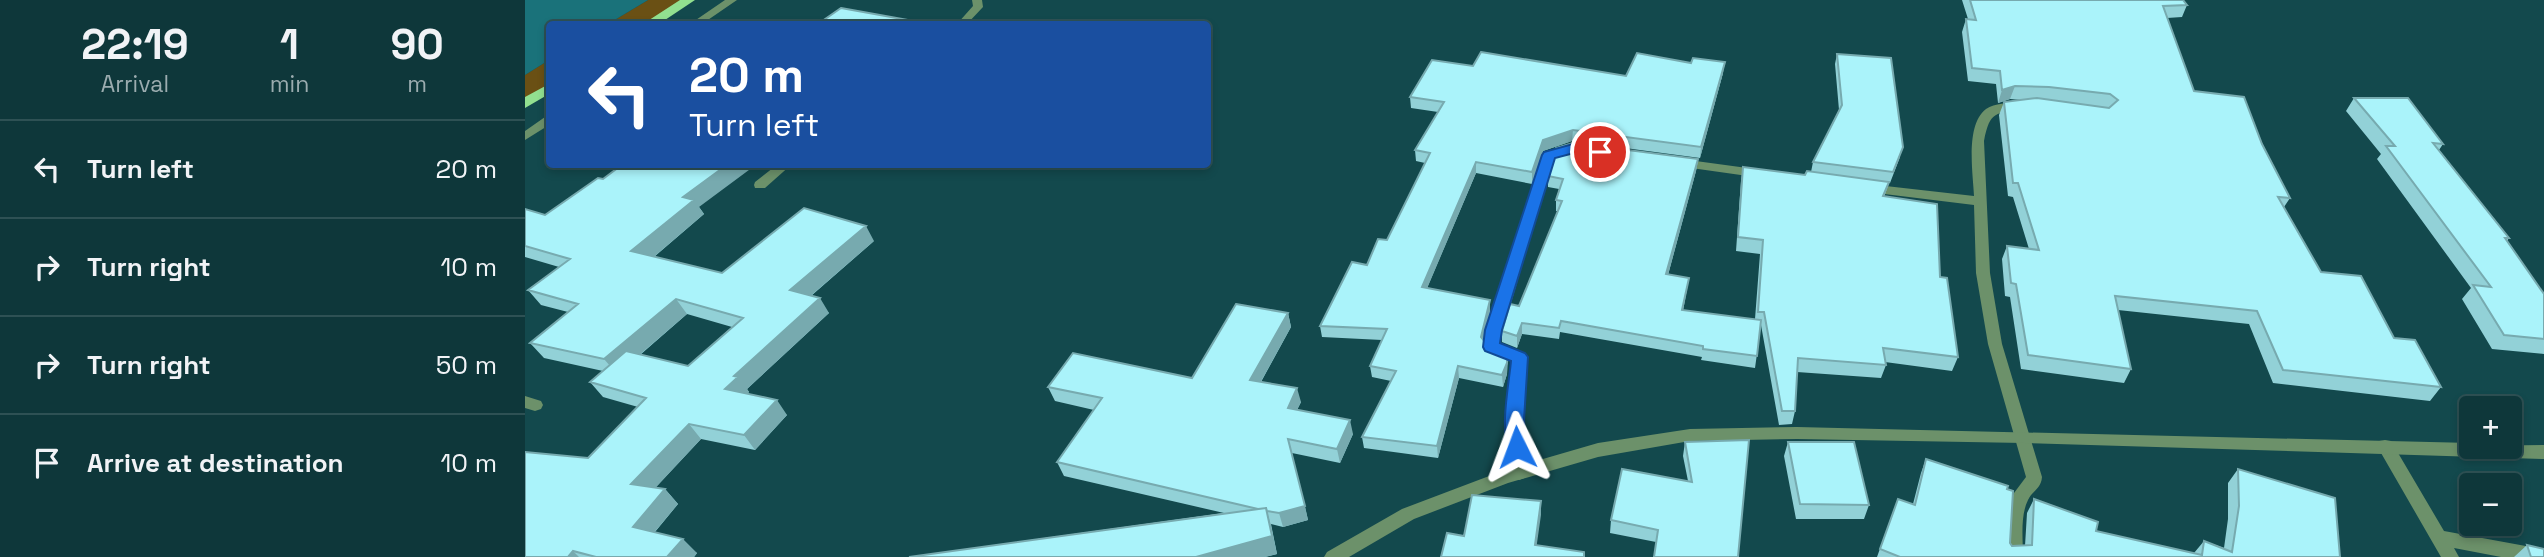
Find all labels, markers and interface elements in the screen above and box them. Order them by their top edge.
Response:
text: 22:19 [81,18,189,71]
text: 1 [280,18,299,71]
text: 90 [391,18,444,71]
text: 20 m [689,44,804,106]
icon: left [574,49,665,140]
text: Arrival [101,69,169,99]
text: min [270,69,309,99]
text: m [407,69,427,99]
text: Turn left [689,105,819,145]
pin [1570,122,1630,182]
icon: arrive [1581,133,1619,171]
icon: left [28,150,66,188]
text: Turn left [87,152,194,186]
text: 20 m [436,152,497,186]
icon: right [28,248,66,286]
text: Turn right [87,250,211,284]
text: 10 m [440,250,497,284]
icon: right [28,346,66,384]
text: Turn right [87,348,211,382]
text: 50 m [436,348,497,382]
map controls [2459,396,2522,536]
button: + [2459,396,2522,459]
position arrow [1480,410,1554,484]
icon: arrive [28,444,66,482]
text: Arrive at destination [87,446,344,480]
text: 10 m [440,446,497,480]
button: − [2459,473,2522,536]

